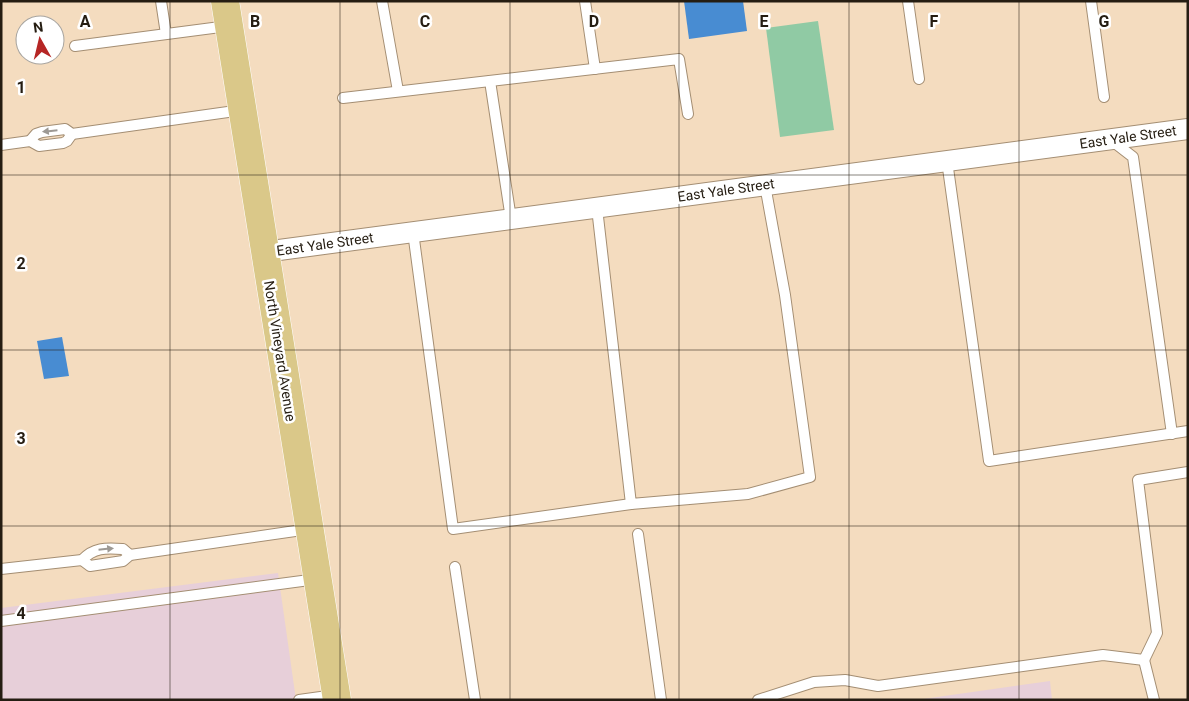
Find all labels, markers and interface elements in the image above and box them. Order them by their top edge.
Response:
text: A [80,12,91,31]
text: B [250,12,260,31]
text: C [420,12,430,31]
text: D [589,12,599,31]
text: E [760,12,769,31]
text: F [930,12,939,31]
text: G [1099,12,1110,31]
north arrow [15,15,65,65]
text: N [32,19,44,36]
text: 1 [16,78,26,97]
street label: East Yale Street [1079,122,1178,152]
one-way arrow [41,127,57,135]
street label: East Yale Street [677,175,776,205]
street label: East Yale Street [276,229,375,259]
text: 2 [16,254,26,273]
street label: North Vineyard Avenue [261,280,299,422]
text: 3 [16,429,26,448]
one-way arrow [98,545,114,553]
text: 4 [16,604,26,623]

